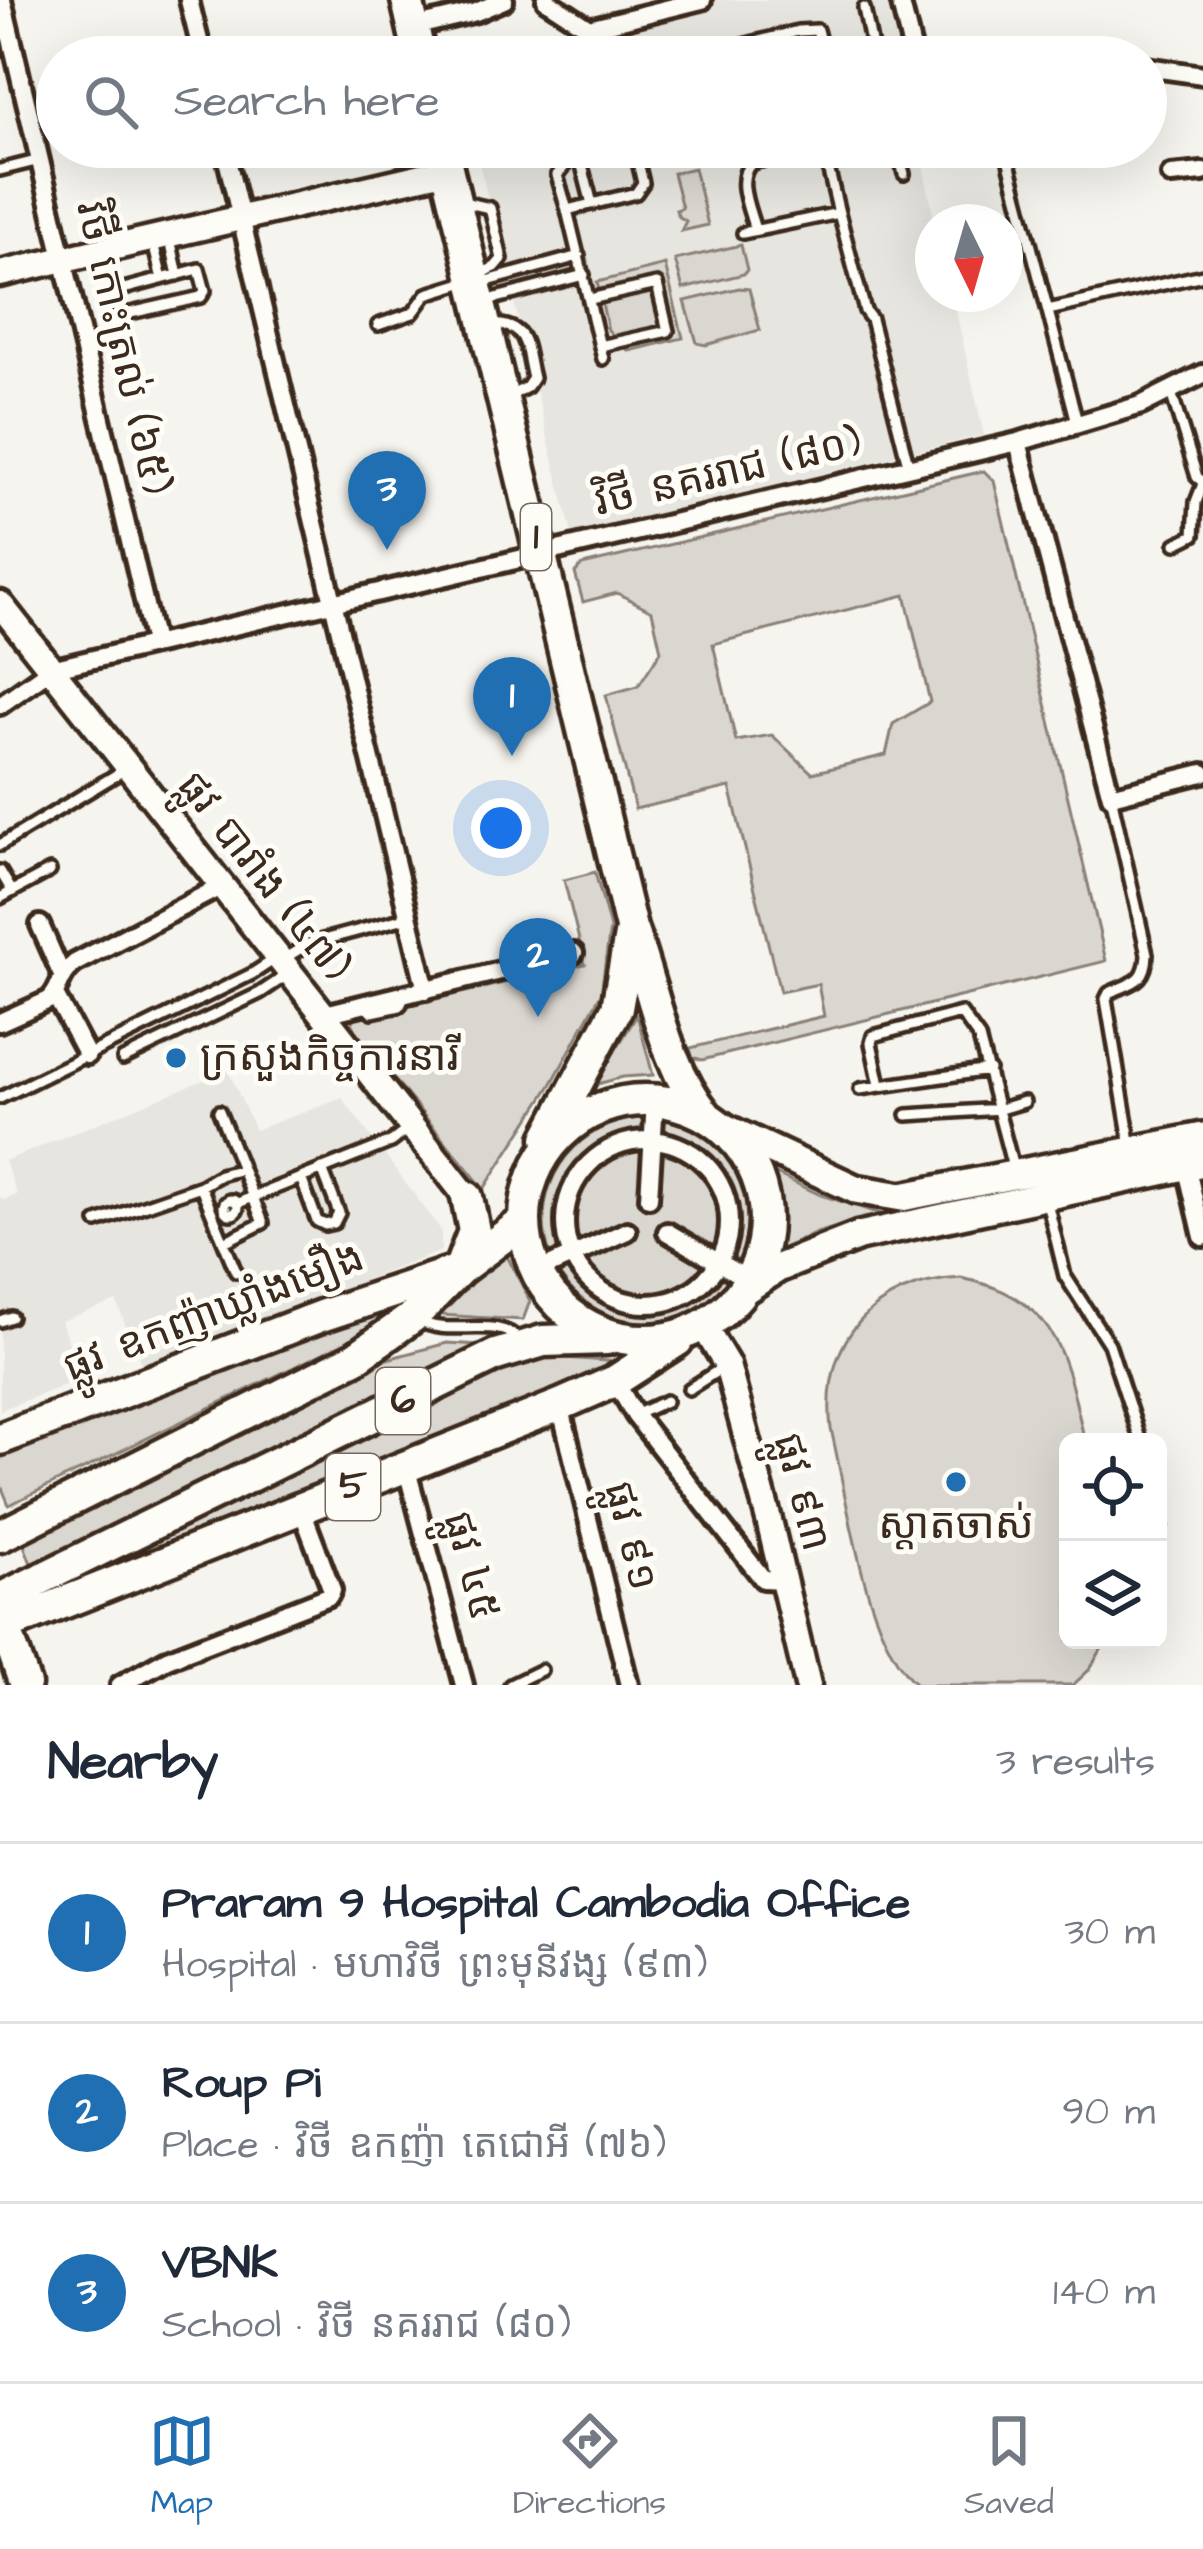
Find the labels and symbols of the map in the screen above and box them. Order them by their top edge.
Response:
street label: វិថី កោះត្រល់ (៦៥) [60,195,184,500]
north arrow [915,204,1023,312]
street label: វិថី នគររាជ (៨០) [588,414,867,532]
pin: 3 [348,451,426,550]
road number: 1 [521,504,551,570]
pin: 1 [473,657,551,756]
street label: ផ្លូវ បារាំង (៤៧) [158,760,363,997]
your location [471,798,531,858]
pin: 2 [499,918,577,1017]
place label: ក្រសួងកិច្ចការនារី [200,1029,461,1087]
marker: ក្រសួងកិច្ចការនារី [163,1045,189,1071]
street label: ផ្លូវ ឧកញ៉ាឃ្លាំងមឿង [55,1229,375,1402]
road number: 6 [376,1368,430,1434]
street label: ផ្លូវ ៩៣ [752,1427,845,1559]
road number: 5 [326,1454,380,1520]
marker: ស្ដាតចាស់ [943,1469,969,1495]
street label: ផ្លូវ ៩១ [583,1475,672,1598]
place label: ស្ដាតចាស់ [878,1497,1034,1555]
street label: ផ្លូវ ៤៥ [422,1505,512,1628]

